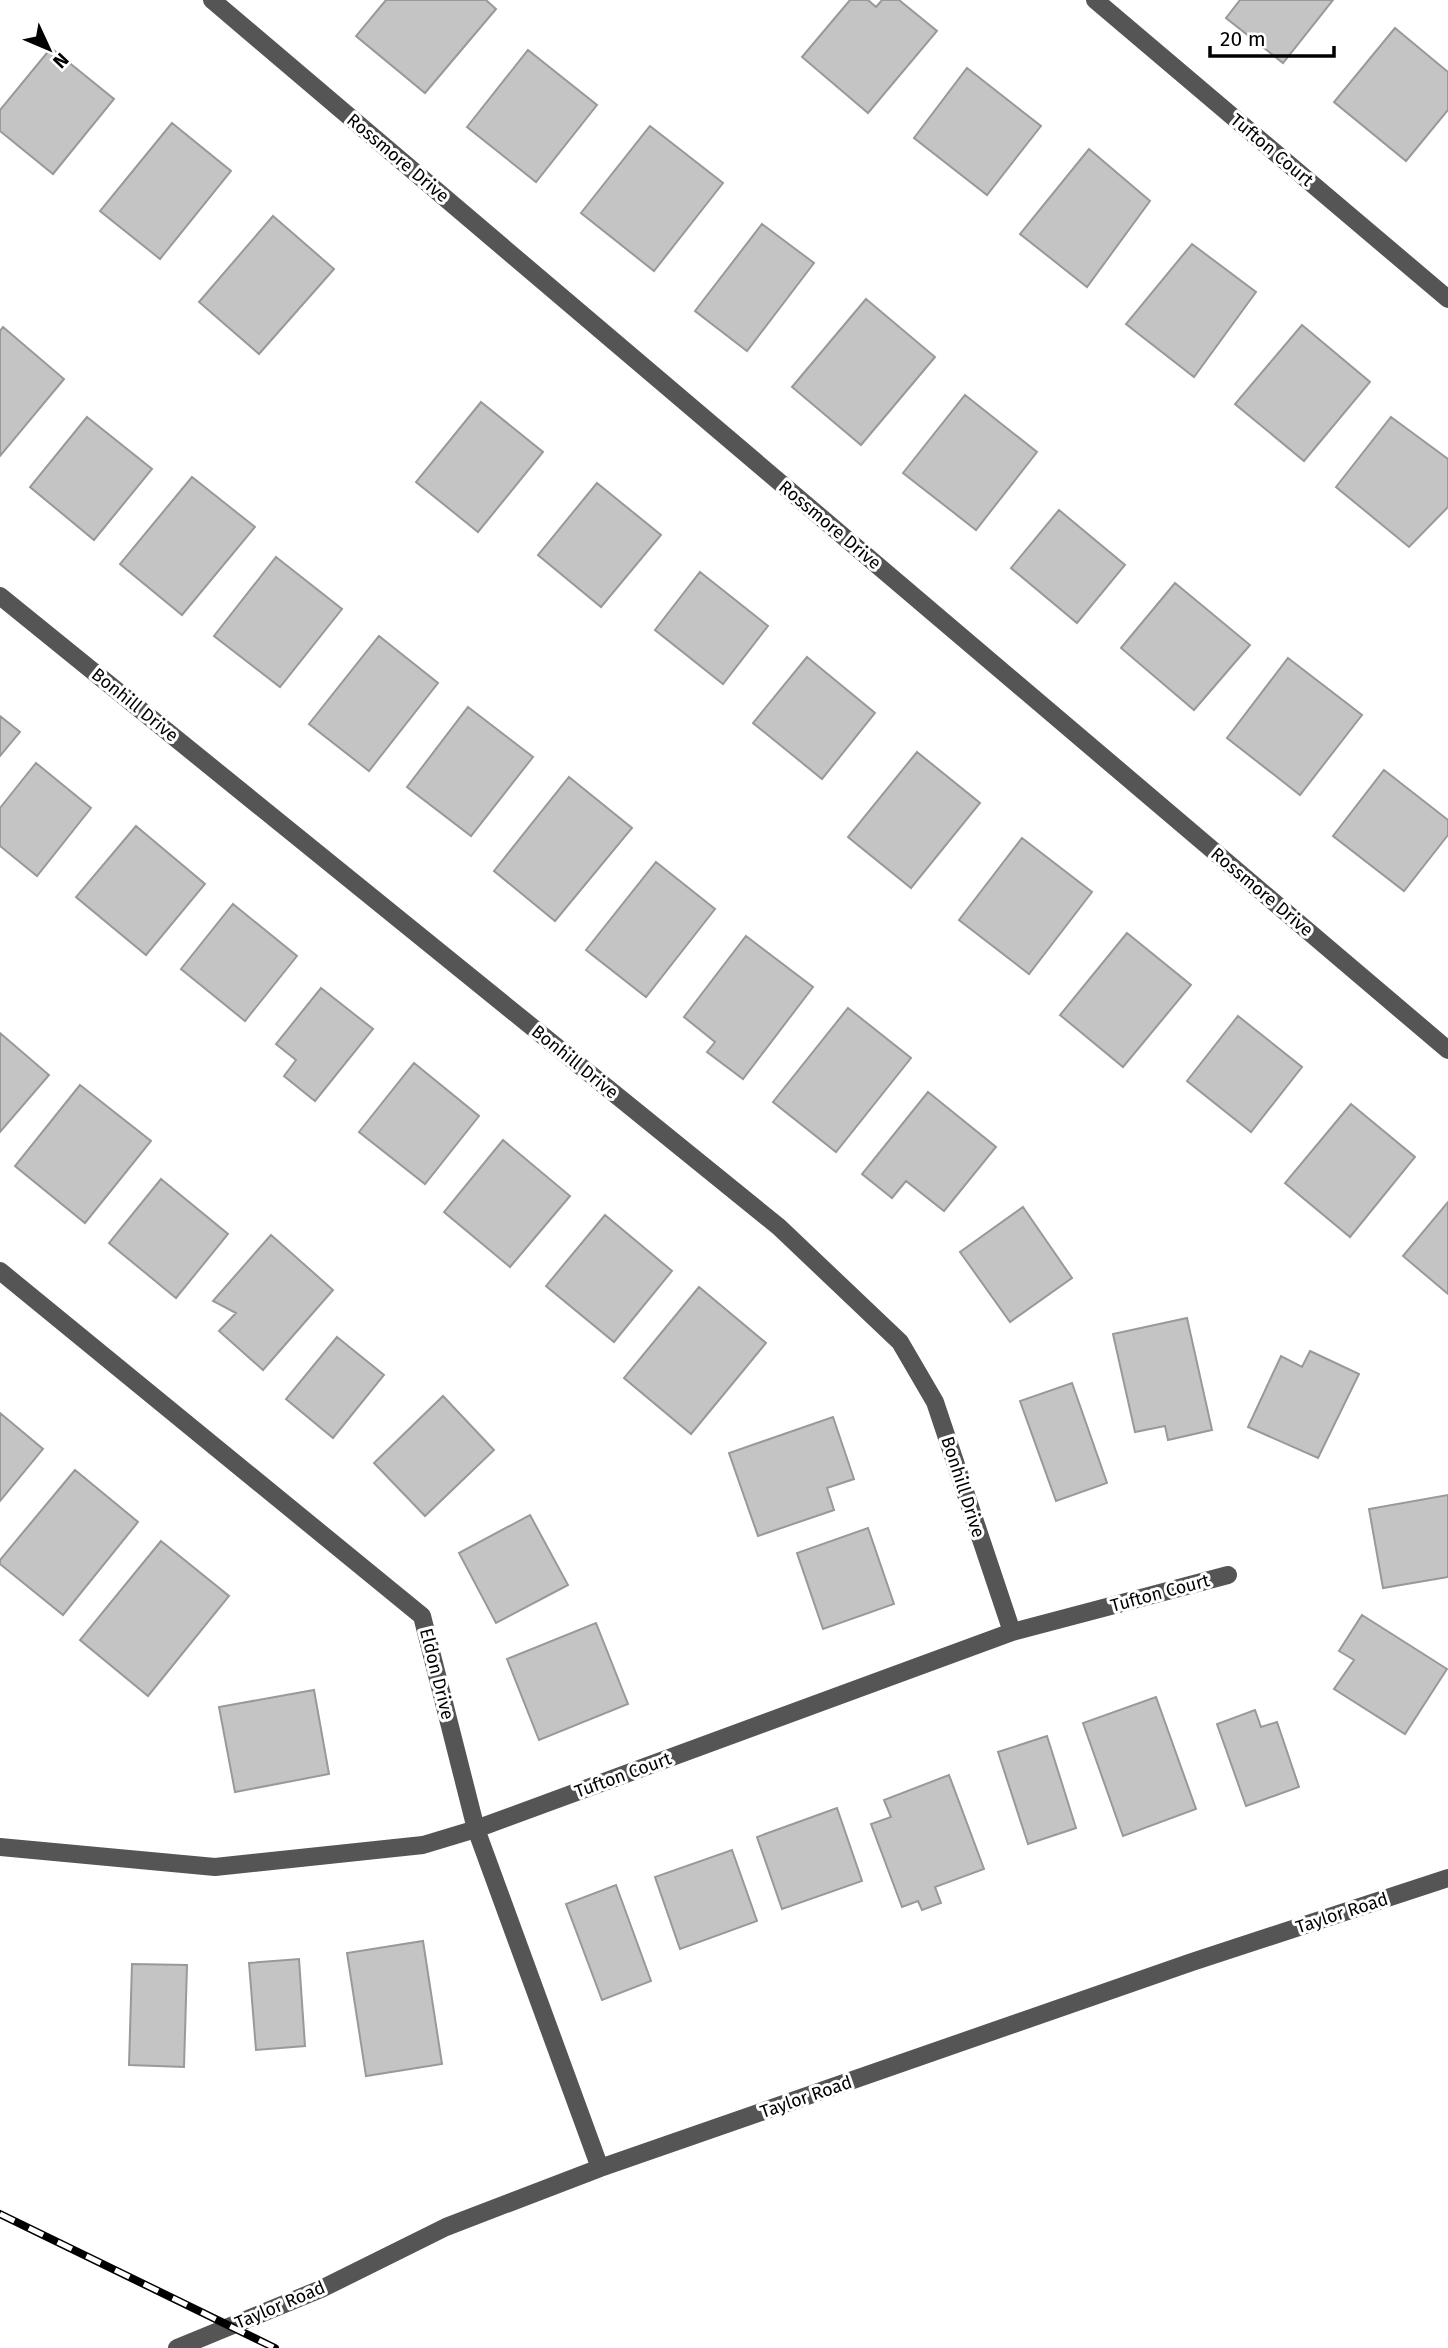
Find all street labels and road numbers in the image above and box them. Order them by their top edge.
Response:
street label: Rossmore Drive [342,109,454,207]
street label: Tufton Court [1226,109,1318,191]
street label: Rossmore Drive [774,476,886,574]
street label: Bonhill Drive [87,663,183,747]
street label: Rossmore Drive [1206,843,1318,941]
street label: Bonhill Drive [527,1020,623,1104]
street label: Bonhill Drive [936,1434,990,1540]
street label: Tufton Court [1108,1569,1212,1617]
street label: Eldon Drive [415,1626,459,1722]
street label: Tufton Court [572,1747,675,1803]
street label: Taylor Road [1293,1888,1391,1938]
street label: Taylor Road [757,2071,855,2123]
street label: Taylor Road [232,2276,328,2334]

